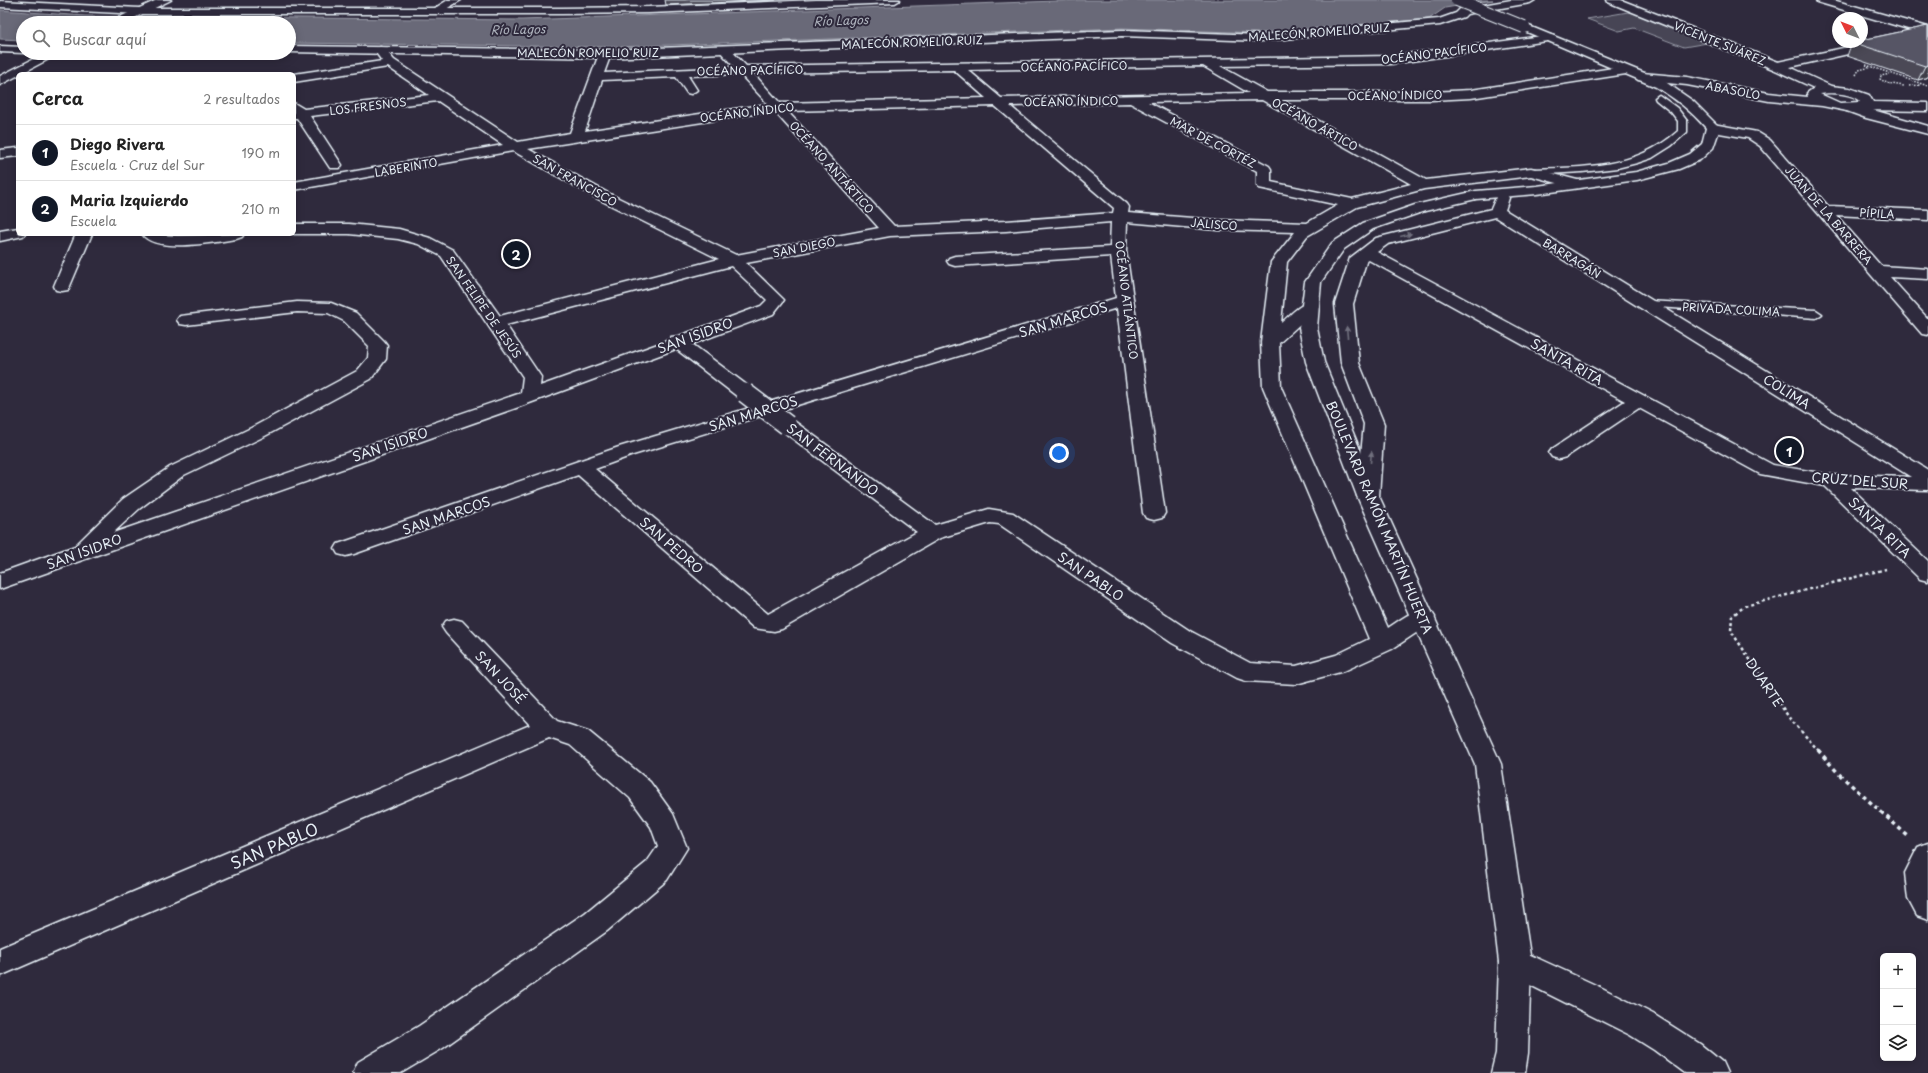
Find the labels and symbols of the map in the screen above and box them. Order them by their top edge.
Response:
water label: Río Lagos [813,10,870,30]
north arrow [1832,12,1868,48]
street label: VICENTE SUÁREZ [1671,17,1769,69]
water label: Río Lagos [490,19,547,38]
street label: MALECÓN ROMELIO RUIZ [1248,19,1390,45]
street label: MALECÓN ROMELIO RUIZ [841,31,983,53]
street label: OCÉANO PACÍFICO [1380,38,1488,68]
street label: MALECÓN ROMELIO RUIZ [517,44,659,61]
street label: OCÉANO PACÍFICO [1021,57,1127,75]
street label: OCÉANO PACÍFICO [697,61,803,79]
street label: ABASOLO [1704,76,1762,104]
street label: OCÉANO ÍNDICO [1348,86,1442,104]
street label: OCÉANO ÍNDICO [1024,92,1118,110]
street label: LOS FRESNOS [329,93,407,119]
street label: OCÉANO ÁRTICO [1269,93,1361,155]
street label: OCÉANO ÍNDICO [699,98,795,126]
street label: MAR DE CORTÉZ [1167,112,1259,172]
street label: OCÉANO ANTÁRTICO [786,117,878,217]
street label: SAN FRANCISCO [530,150,620,210]
street label: LABERINTO [373,153,439,181]
street label: JUAN DE LA BARRERA [1781,162,1877,268]
street label: PÍPILA [1859,204,1895,222]
street label: JALISCO [1190,214,1238,234]
one-way arrow [1400,232,1412,238]
street label: SAN DIEGO [771,233,837,261]
street label: BARRAGÁN [1540,234,1604,282]
pin: 2 [503,239,529,269]
street label: OCÉANO ATLÁNTICO [1111,240,1143,360]
street label: SAN FELIPE DE JESÚS [442,252,526,362]
street label: SAN MARCOS [1016,297,1110,341]
street label: PRIVADA COLIMA [1682,298,1780,320]
street label: SAN ISIDRO [655,313,735,357]
one-way arrow [1344,326,1350,338]
street label: SANTA RITA [1527,333,1607,389]
street label: COLIMA [1760,369,1814,413]
street label: SAN MARCOS [706,391,800,435]
street label: BOULEVARD RAMÓN MARTÍN HUERTA [1322,398,1438,636]
street label: SAN FERNANDO [783,418,883,500]
street label: SAN ISIDRO [350,422,430,466]
pin: 1 [1776,436,1802,466]
your location [1049,443,1069,463]
one-way arrow [1368,451,1375,463]
street label: CRUZ DEL SUR [1811,467,1909,493]
street label: SAN MARCOS [400,491,492,539]
street label: SANTA RITA [1844,492,1916,562]
street label: SAN PEDRO [636,512,708,578]
street label: SAN ISIDRO [44,529,124,573]
street label: SAN PABLO [1054,547,1128,605]
street label: SAN JOSÉ [471,646,531,708]
street label: DUARTE [1741,653,1789,711]
street label: SAN PABLO [226,816,322,874]

